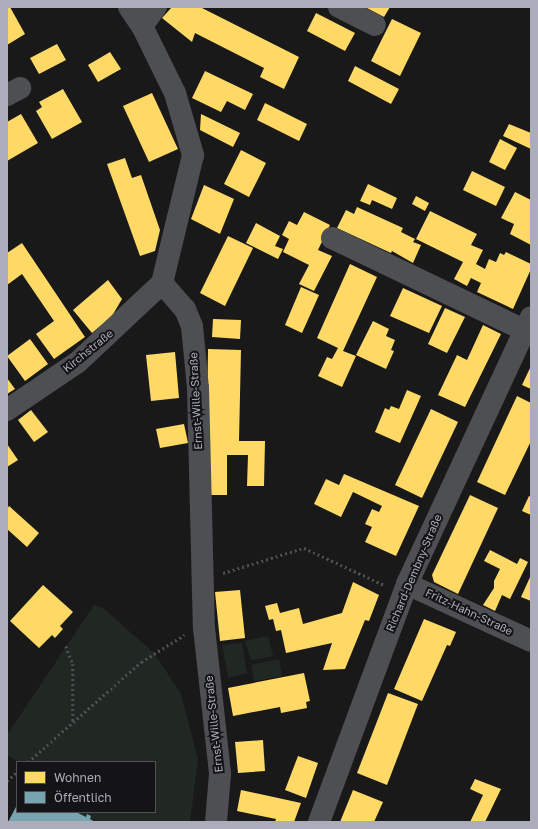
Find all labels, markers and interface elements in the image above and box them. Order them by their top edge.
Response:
street label: Kirchstraße [60,327,116,375]
street label: Ernst-Wille-Straße [187,352,205,450]
street label: Richard-Dembny-Straße [383,512,445,634]
street label: Fritz-Hahn-Straße [423,586,515,638]
street label: Ernst-Wille-Straße [202,675,226,773]
legend [16,761,156,813]
text: Wohnen [54,770,101,785]
text: Öffentlich [54,790,112,805]

